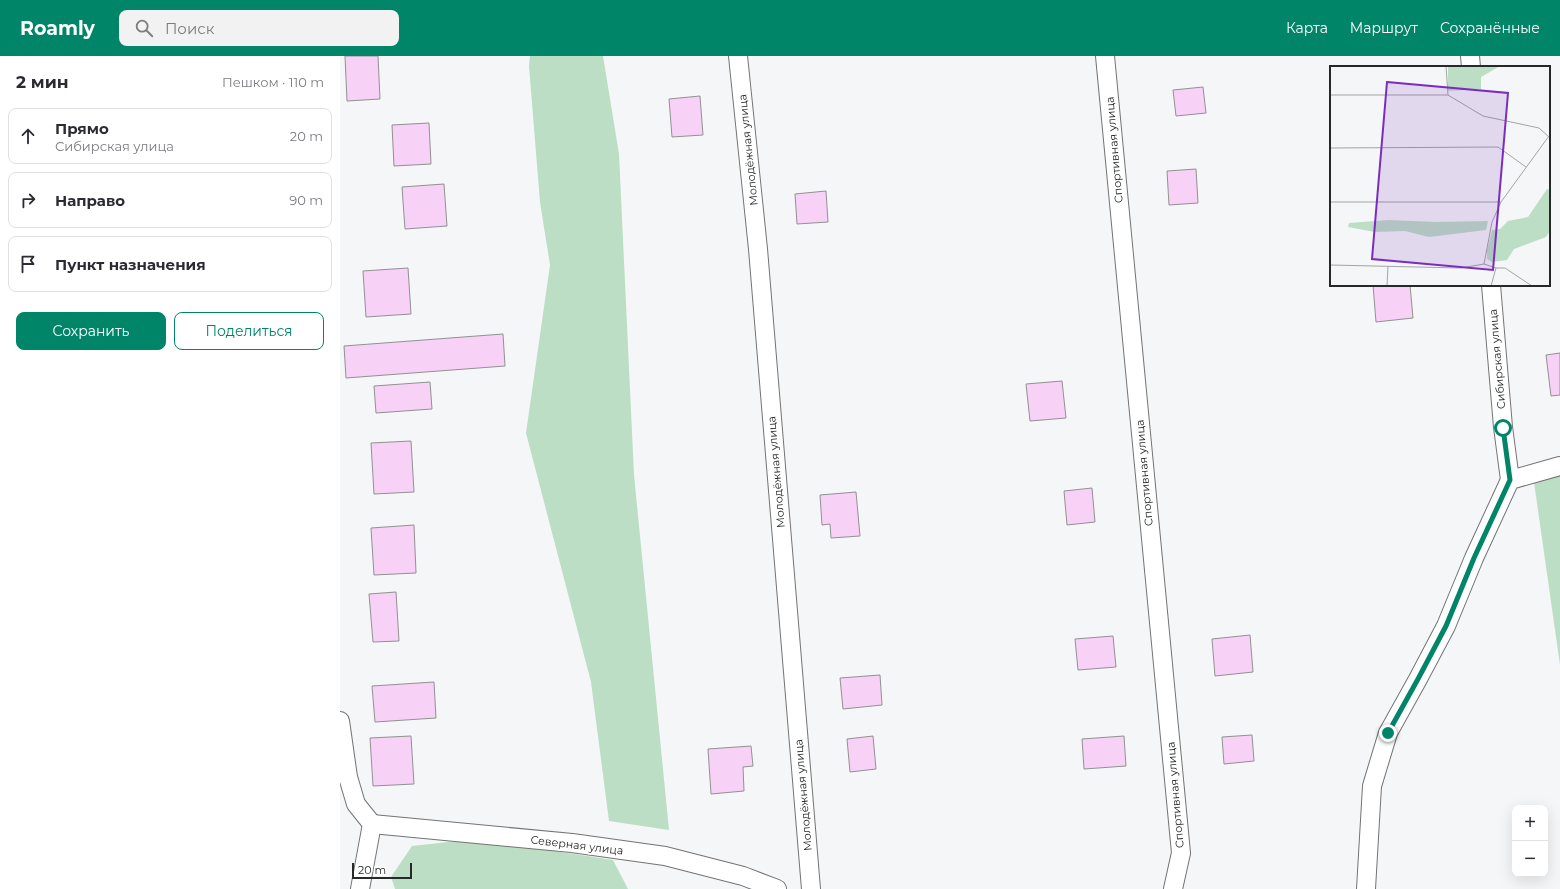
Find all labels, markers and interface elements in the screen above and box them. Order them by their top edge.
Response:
search box [119,10,399,46]
text: Roamly [20,17,95,40]
icon: search [133,17,155,39]
text: Поиск [165,19,214,38]
text: Карта [1286,19,1328,37]
text: Маршрут [1350,19,1418,37]
text: Сохранённые [1440,19,1540,37]
inset map [1330,66,1550,286]
text: 2 мин [16,72,69,92]
text: Пешком · 110 m [222,74,324,90]
street label: Молодёжная улица [735,94,761,206]
street label: Спортивная улица [1102,96,1126,204]
text: Прямо [55,119,109,138]
icon: ahead [17,125,39,147]
text: 20 m [290,128,323,144]
text: Сибирская улица [55,138,174,154]
icon: right [17,189,39,211]
text: Направо [55,191,125,210]
text: 90 m [289,192,323,208]
icon: arrive [17,253,39,275]
text: Пункт назначения [55,255,206,274]
street label: Сибирская улица [1486,308,1508,410]
button: Сохранить [16,312,166,350]
button: Поделиться [174,312,324,350]
street label: Молодёжная улица [764,416,788,528]
street label: Спортивная улица [1132,419,1156,527]
route start [1494,419,1512,437]
route end [1379,724,1397,742]
street label: Молодёжная улица [791,739,815,851]
street label: Спортивная улица [1163,741,1187,849]
map controls [1512,805,1548,877]
button: + [1512,805,1548,841]
street label: Северная улица [530,832,624,858]
button: − [1512,841,1548,877]
scale bar [352,861,412,880]
text: 20 m [358,863,386,877]

